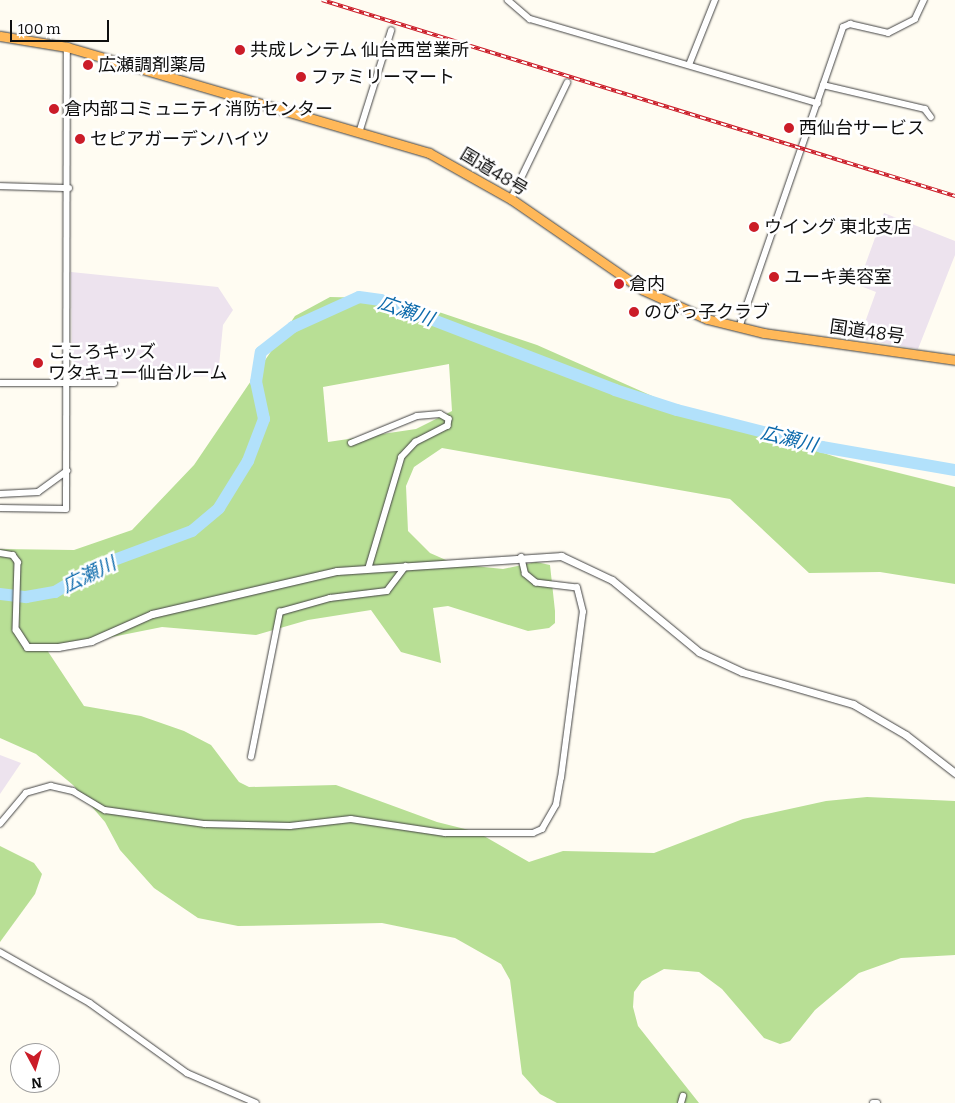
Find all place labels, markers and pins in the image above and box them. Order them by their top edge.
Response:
place label: 共成レンテム 仙台西営業所 [250,39,470,61]
marker: 共成レンテム 仙台西営業所 [234,44,246,56]
place label: 広瀬調剤薬局 [98,54,206,76]
marker: 広瀬調剤薬局 [82,59,94,71]
place label: ファミリーマート [311,66,455,88]
marker: ファミリーマート [295,71,307,83]
place label: 倉内部コミュニティ消防センター [64,98,334,120]
marker: 倉内部コミュニティ消防センター [48,103,60,115]
place label: 西仙台サービス [799,117,925,139]
marker: 西仙台サービス [783,122,795,134]
place label: セピアガーデンハイツ [90,128,270,150]
marker: セピアガーデンハイツ [74,133,86,145]
place label: ウイング 東北支店 [764,216,912,238]
marker: ウイング 東北支店 [748,221,760,233]
place label: ユーキ美容室 [784,266,892,288]
marker: ユーキ美容室 [768,271,780,283]
place label: 倉内 [629,273,665,295]
marker: 倉内 [613,278,625,290]
place label: のびっ子クラブ [644,301,770,323]
marker: のびっ子クラブ [628,306,640,318]
place label: こころキッズ ワタキュー仙台ルーム [48,342,228,384]
marker: こころキッズ ワタキュー仙台ルーム [32,357,44,369]

